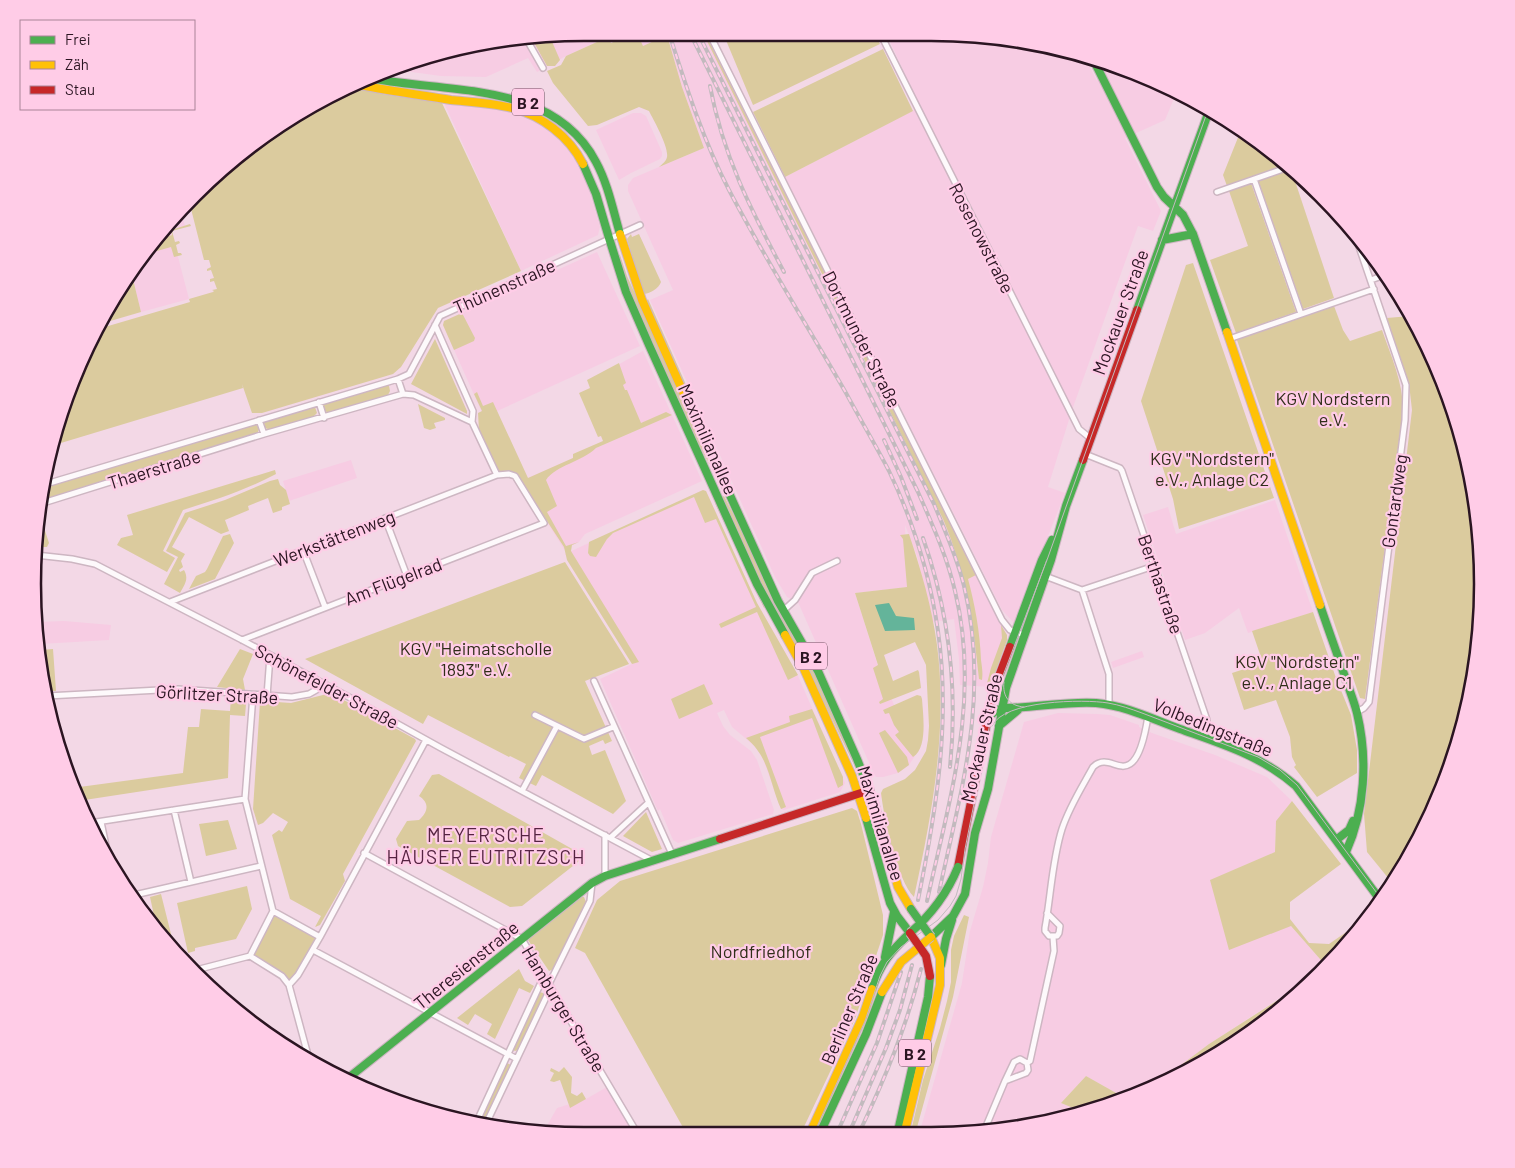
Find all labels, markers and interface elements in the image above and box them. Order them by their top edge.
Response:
legend [20,20,195,110]
text: Frei [65,30,91,48]
text: Zäh [65,55,89,73]
text: Stau [65,80,95,98]
road number: B 2 [512,88,544,115]
street label: Rosenowstraße [945,179,1019,297]
street label: Mockauer Straße [1087,246,1153,378]
street label: Thünenstraße [450,254,558,318]
street label: Dortmunder Straße [818,267,906,411]
street label: Maximilianallee [674,380,742,498]
park label: KGV Nordstern e.V. [1276,387,1390,430]
street label: Thaerstraße [105,444,203,494]
park label: KGV "Nordstern" e.V., Anlage C2 [1150,447,1274,490]
street label: Gontardweg [1377,453,1411,549]
street label: Werkstättenweg [270,505,398,571]
street label: Berthastraße [1134,531,1188,637]
street label: Am Flügelrad [341,552,445,610]
park label: KGV "Heimatscholle 1893" e.V. [400,637,552,680]
street label: Schönefelder Straße [251,639,403,733]
road number: B 2 [795,642,827,669]
park label: KGV "Nordstern" e.V., Anlage C1 [1235,650,1359,693]
street label: Mockauer Straße [955,671,1007,805]
street label: Görlitzer Straße [155,680,279,708]
street label: Volbedingstraße [1150,693,1276,761]
street label: Maximilianallee [853,763,909,883]
district label: MEYER'SCHE HÄUSER EUTRITZSCH [387,823,585,868]
street label: Theresienstraße [409,916,523,1014]
park label: Nordfriedhof [711,940,811,962]
street label: Hamburger Straße [518,942,610,1076]
street label: Berliner Straße [816,950,882,1068]
road number: B 2 [899,1040,931,1066]

